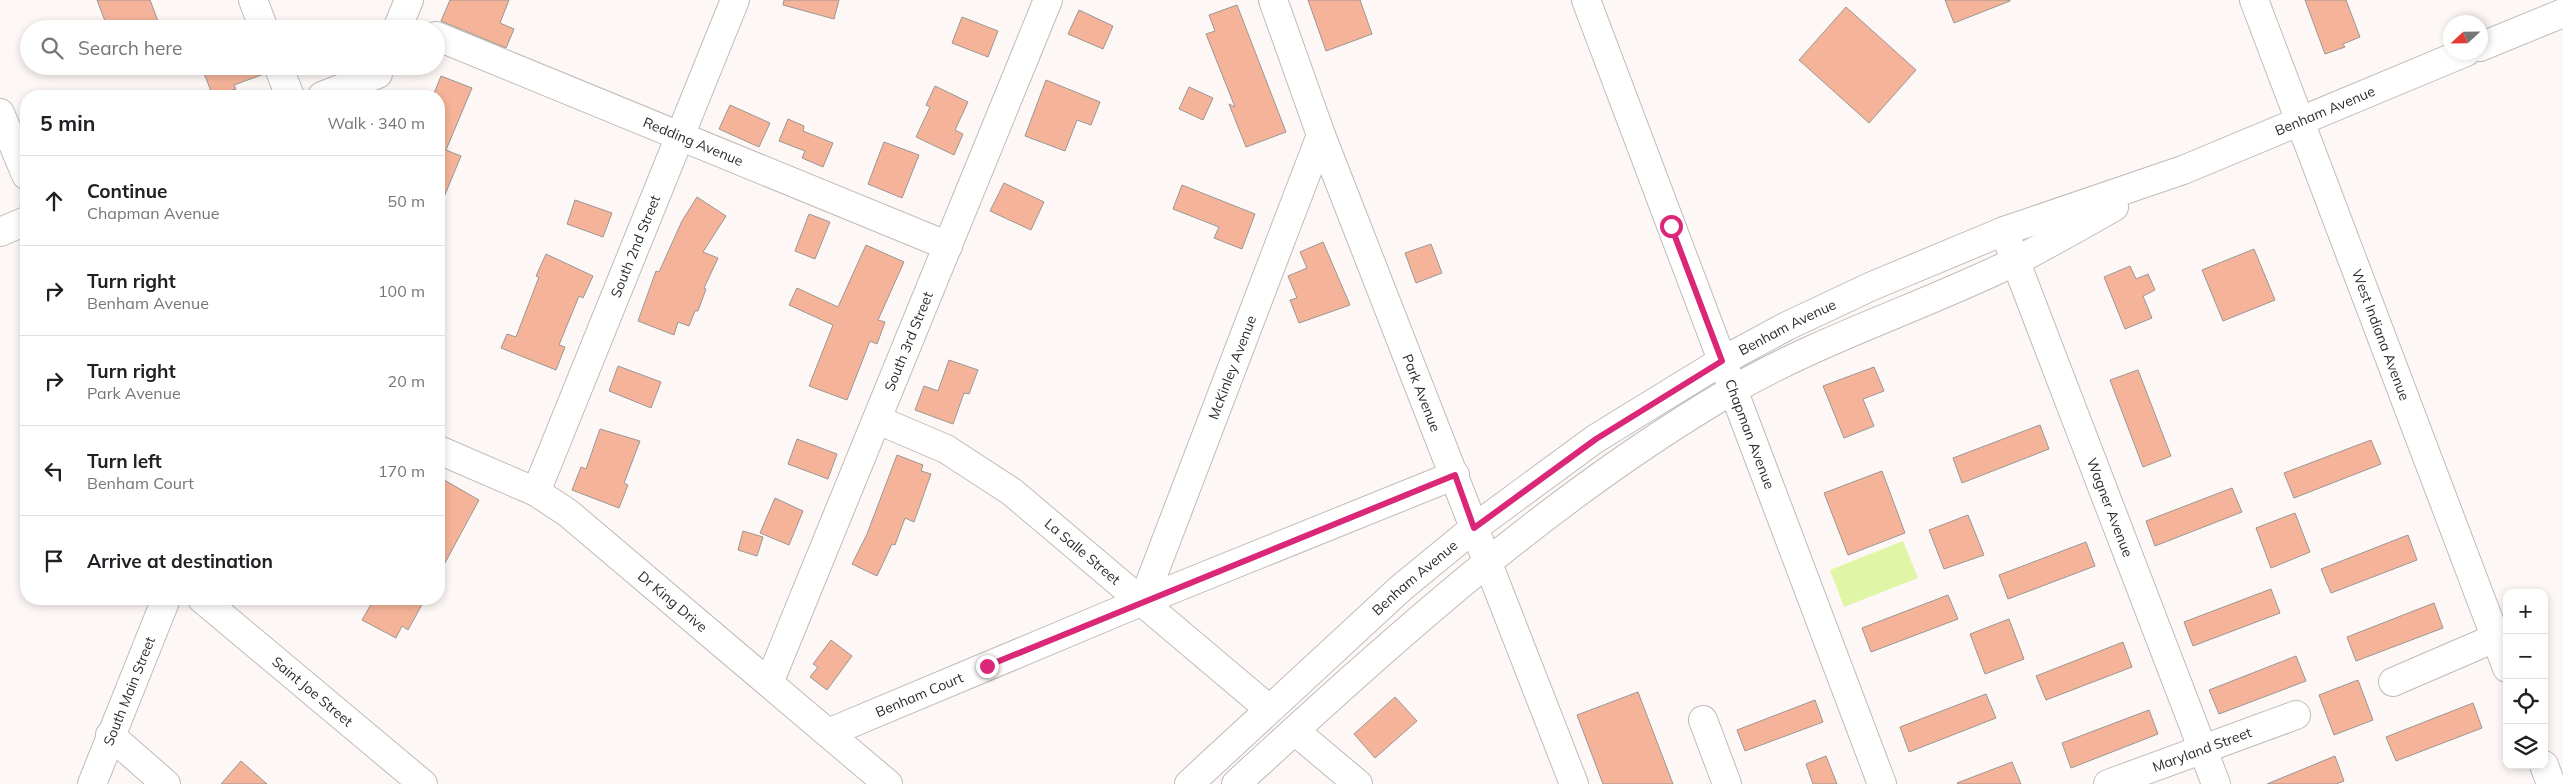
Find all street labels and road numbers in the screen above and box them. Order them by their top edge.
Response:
street label: Benham Avenue [2272,82,2378,140]
street label: Redding Avenue [641,113,746,170]
street label: South 2nd Street [607,192,664,300]
street label: West Indiana Avenue [2348,267,2414,403]
street label: South 3rd Street [880,289,937,394]
street label: Benham Avenue [1735,295,1839,359]
street label: McKinley Avenue [1204,313,1260,422]
street label: Park Avenue [1398,351,1445,434]
street label: Chapman Avenue [1721,377,1779,492]
street label: Wagner Avenue [2083,455,2137,560]
street label: La Salle Street [1041,514,1124,589]
street label: Benham Avenue [1368,536,1461,619]
street label: Dr King Drive [634,567,711,636]
street label: South Main Street [99,634,159,748]
street label: Saint Joe Street [268,652,357,730]
street label: Benham Court [873,668,966,721]
street label: Maryland Street [2150,723,2254,776]

